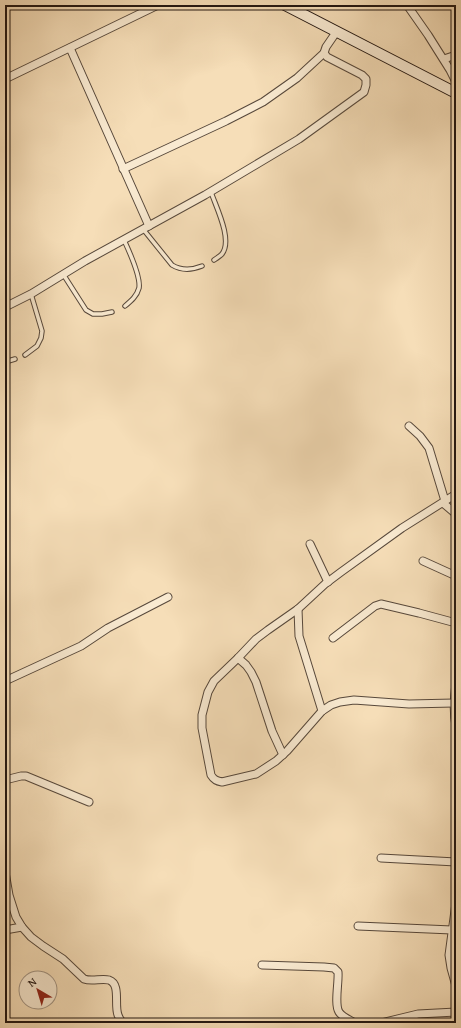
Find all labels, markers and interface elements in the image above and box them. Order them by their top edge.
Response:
north arrow [18,970,58,1010]
text: N [24,973,40,991]

